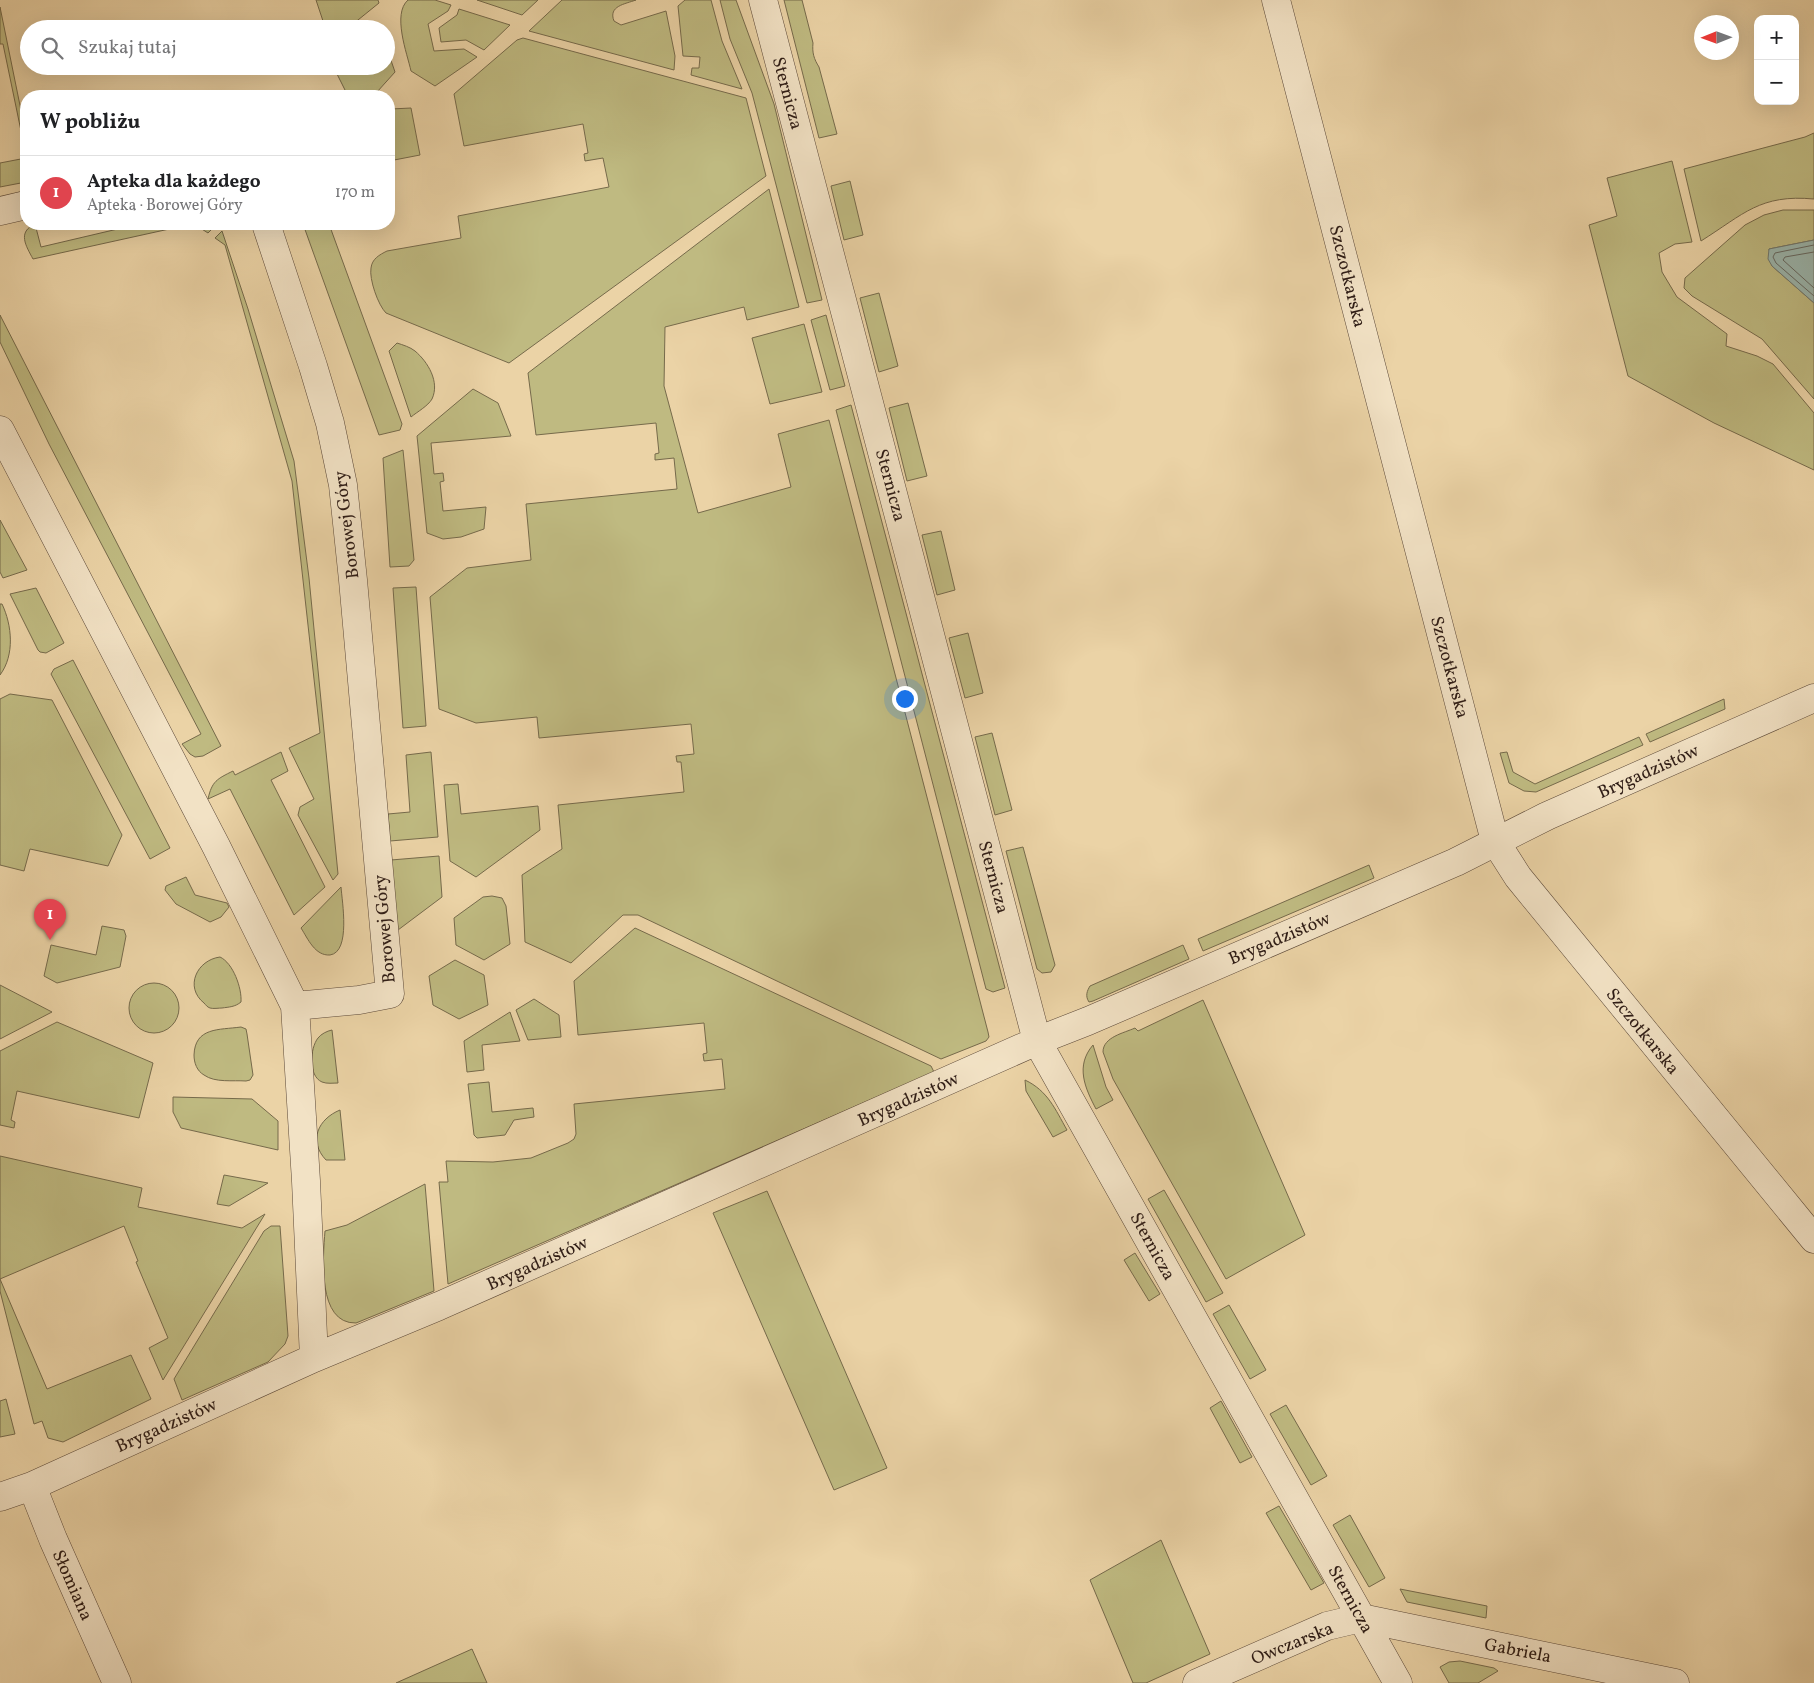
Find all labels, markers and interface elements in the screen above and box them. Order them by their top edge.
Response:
north arrow [1694,15,1739,60]
map controls [1754,15,1799,105]
button: + [1754,15,1799,60]
search box [20,20,395,75]
icon: search [38,34,66,62]
text: Szukaj tutaj [78,35,177,61]
street label: Sternicza [765,54,808,133]
button: − [1754,60,1799,105]
text: W pobliżu [40,108,140,137]
text: Apteka dla każdego [87,169,261,195]
text: 1 [53,182,59,204]
text: 170 m [335,182,375,204]
text: Apteka · Borowej Góry [87,195,243,217]
street label: Szczotkarska [1322,223,1371,330]
street label: Sternicza [868,446,911,525]
street label: Borowej Góry [328,469,367,580]
street label: Szczotkarska [1423,614,1474,721]
your location [892,686,918,712]
street label: Brygadzistów [1594,739,1703,806]
street label: Sternicza [971,838,1014,917]
street label: Borowej Góry [368,873,403,984]
pin: 1 [34,899,66,940]
street label: Brygadzistów [1225,907,1334,972]
street label: Szczotkarska [1599,983,1685,1081]
street label: Brygadzistów [854,1067,963,1134]
street label: Sternicza [1123,1208,1181,1285]
street label: Brygadzistów [483,1231,592,1298]
street label: Brygadzistów [112,1393,221,1460]
street label: Słomiana [45,1546,98,1625]
street label: Sternicza [1321,1561,1379,1638]
street label: Owczarska [1248,1617,1338,1672]
street label: Gabriela [1482,1633,1553,1670]

